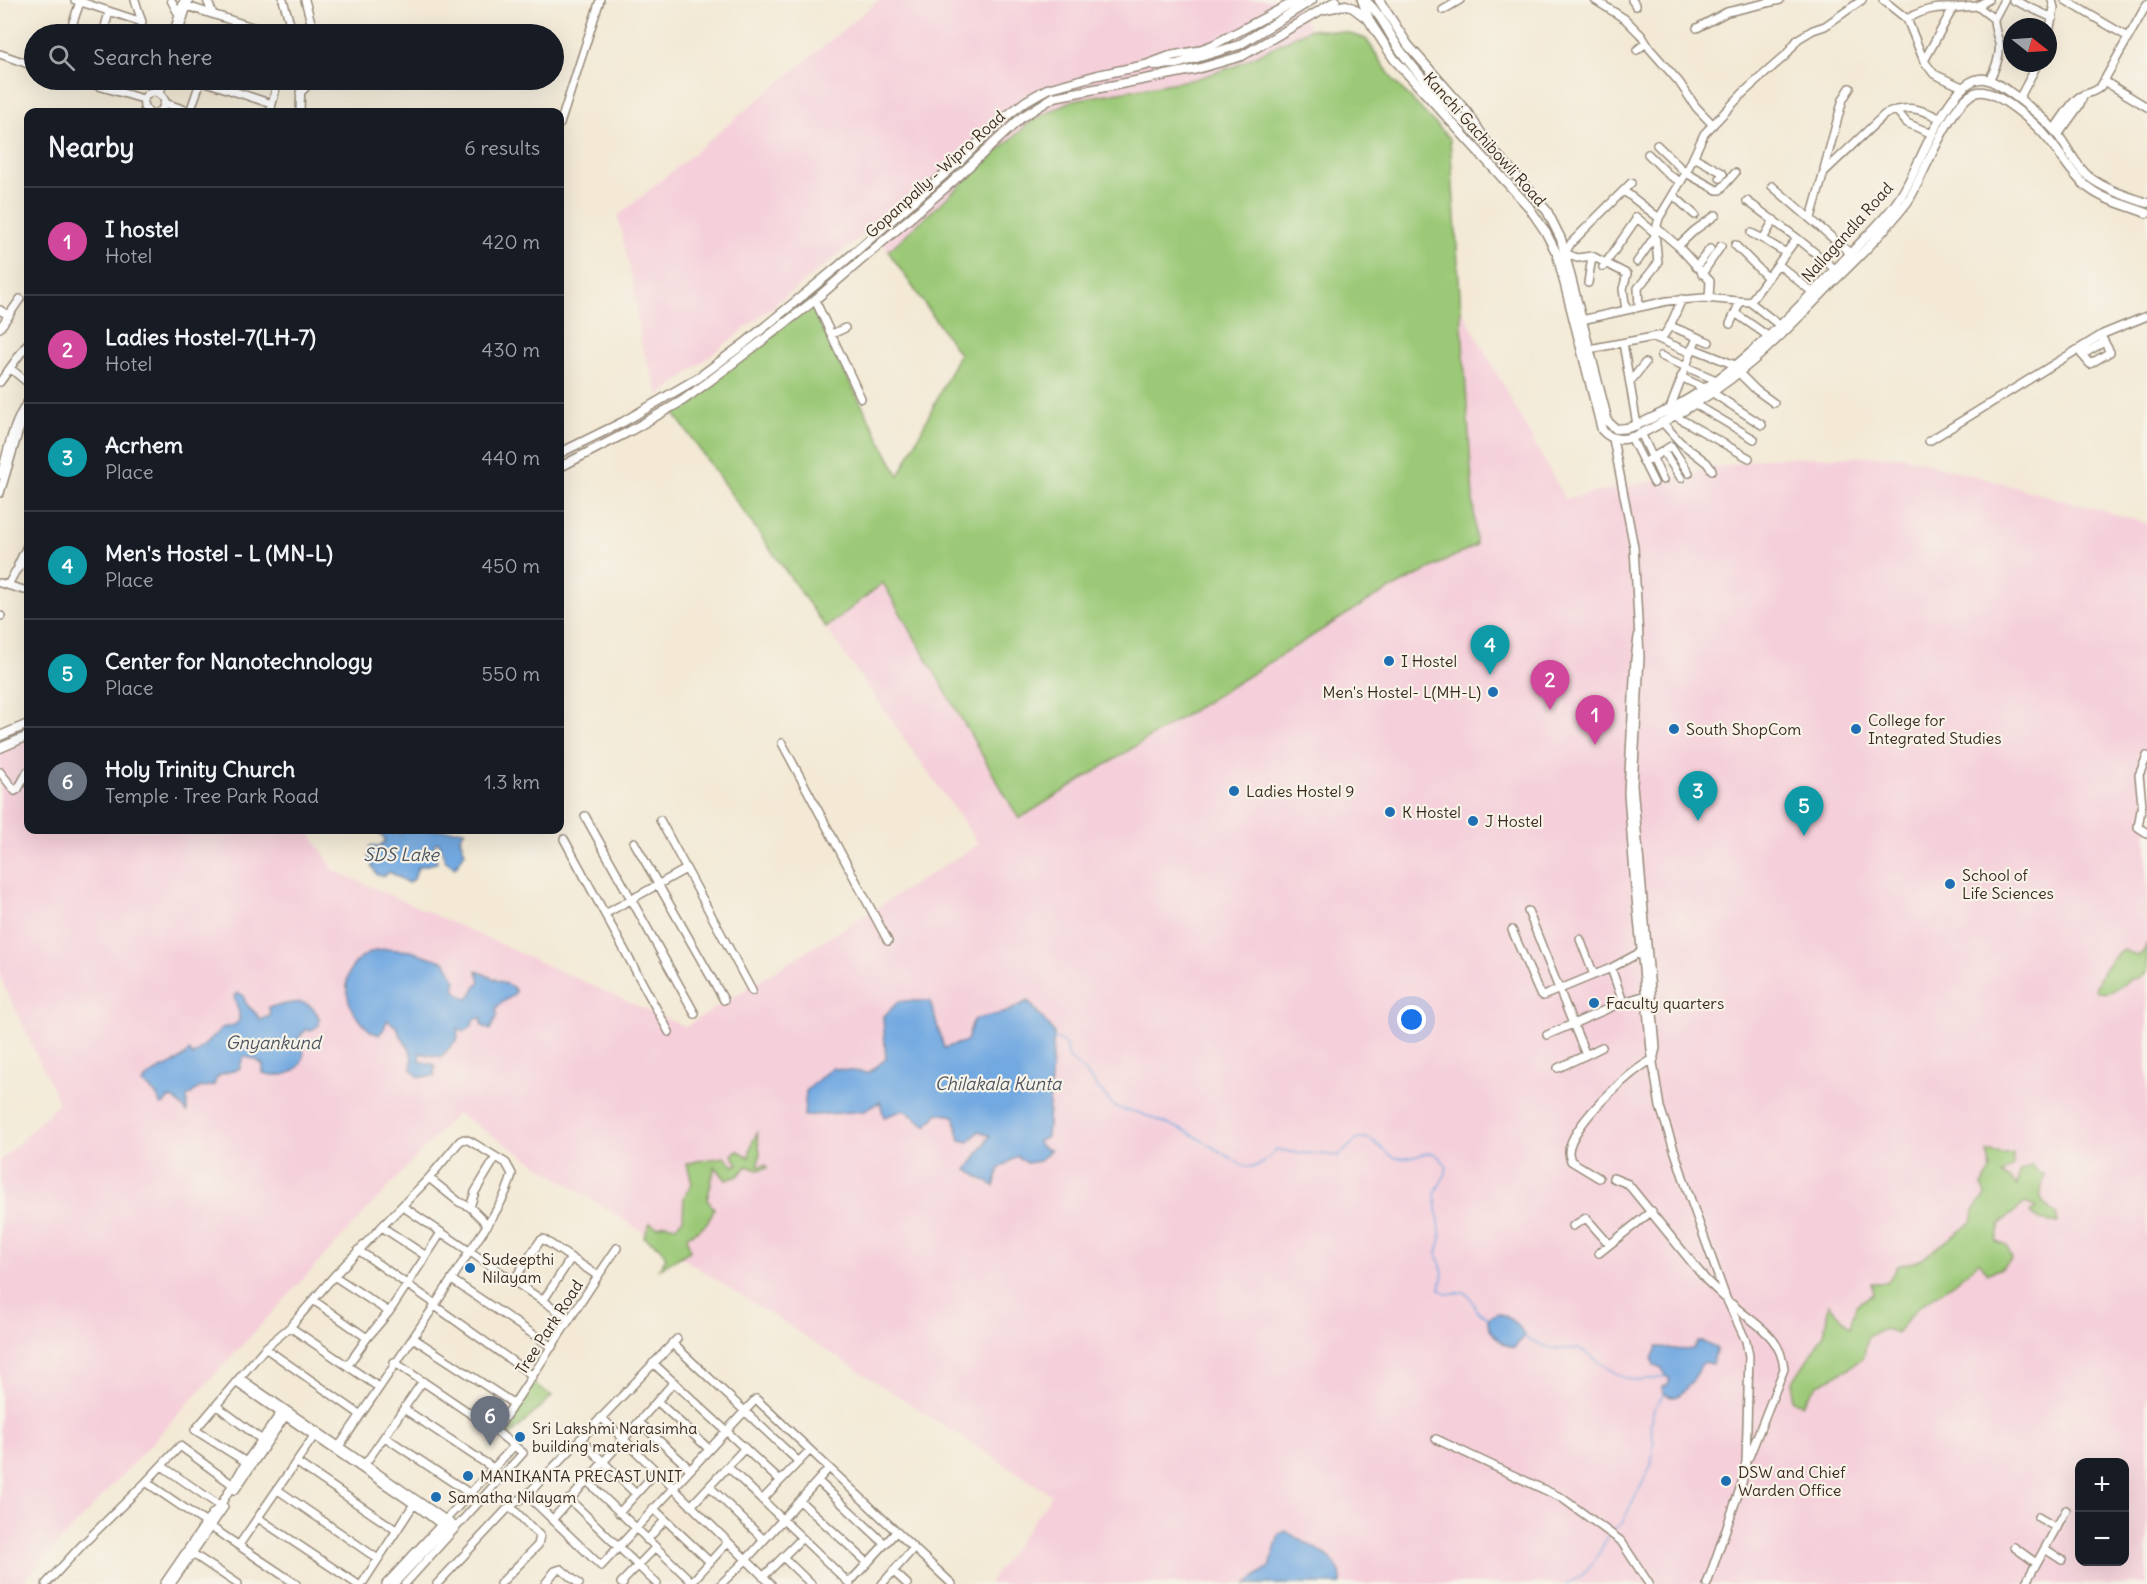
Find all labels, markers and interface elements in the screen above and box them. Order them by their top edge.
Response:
north arrow [2003,18,2057,72]
search box [24,24,564,90]
icon: search [45,41,78,74]
text: Search here [93,43,212,71]
street label: Kanchi Gachibowli Road [1420,68,1550,210]
street label: Gopanpally - Wipro Road [861,106,1009,242]
text: Nearby [48,131,134,164]
text: 6 results [464,135,540,160]
street label: Nallagandla Road [1797,178,1897,286]
text: I hostel [105,215,179,243]
text: 1 [64,229,71,254]
text: 420 m [482,229,540,254]
text: Hotel [105,243,152,268]
text: Ladies Hostel-7(LH-7) [105,323,316,351]
text: 2 [62,337,73,362]
text: 430 m [482,337,540,362]
text: Hotel [105,351,152,376]
text: Acrhem [105,431,183,459]
text: 3 [62,445,73,470]
text: 440 m [481,445,540,470]
text: Place [105,459,153,484]
text: Men's Hostel - L (MN-L) [105,539,333,567]
text: 4 [62,553,73,578]
text: 450 m [481,553,540,578]
text: Place [105,567,153,592]
pin: 4 [1470,626,1510,675]
text: Center for Nanotechnology [105,647,373,675]
place label: I Hostel [1401,651,1457,671]
marker: I Hostel [1382,654,1396,668]
pin: 2 [1530,660,1570,710]
text: 5 [62,661,73,686]
text: 550 m [482,661,540,686]
text: Place [105,675,153,700]
place label: Men's Hostel- L(MH-L) [1322,682,1481,702]
marker: Men's Hostel- L(MH-L) [1486,685,1500,699]
pin: 1 [1576,696,1614,745]
place label: College for Integrated Studies [1868,710,2002,748]
place label: South ShopCom [1686,719,1801,739]
marker: South ShopCom [1667,722,1681,736]
marker: College for Integrated Studies [1849,722,1863,736]
text: Holy Trinity Church [105,755,295,783]
text: 6 [62,769,73,794]
text: 1.3 km [484,769,540,794]
pin: 3 [1678,772,1718,821]
place label: Ladies Hostel 9 [1246,781,1355,801]
text: Temple · Tree Park Road [105,783,319,808]
marker: Ladies Hostel 9 [1227,784,1241,798]
pin: 5 [1784,786,1824,836]
place label: K Hostel [1402,802,1461,822]
marker: K Hostel [1383,805,1397,819]
place label: J Hostel [1485,811,1542,831]
marker: J Hostel [1466,814,1480,828]
water label: SDS Lake [363,843,440,866]
place label: School of Life Sciences [1962,865,2054,903]
marker: School of Life Sciences [1943,877,1957,891]
place label: Faculty quarters [1606,993,1724,1013]
marker: Faculty quarters [1587,996,1601,1010]
your location [1397,1005,1426,1034]
water label: Gnyankund [226,1031,323,1054]
water label: Chilakala Kunta [935,1072,1063,1095]
place label: Sudeepthi Nilayam [482,1249,554,1287]
marker: Sudeepthi Nilayam [463,1261,477,1275]
street label: Tree Park Road [511,1276,587,1378]
pin: 6 [470,1396,510,1446]
place label: Sri Lakshmi Narasimha building materials [532,1418,697,1456]
marker: Sri Lakshmi Narasimha building materials [513,1430,527,1444]
map controls [2075,1458,2129,1566]
button: + [2075,1458,2129,1512]
place label: DSW and Chief Warden Office [1738,1462,1846,1500]
place label: MANIKANTA PRECAST UNIT [480,1466,682,1486]
marker: MANIKANTA PRECAST UNIT [461,1469,475,1483]
marker: DSW and Chief Warden Office [1719,1474,1733,1488]
place label: Samatha Nilayam [448,1487,576,1507]
marker: Samatha Nilayam [429,1490,443,1504]
button: − [2075,1512,2129,1566]

